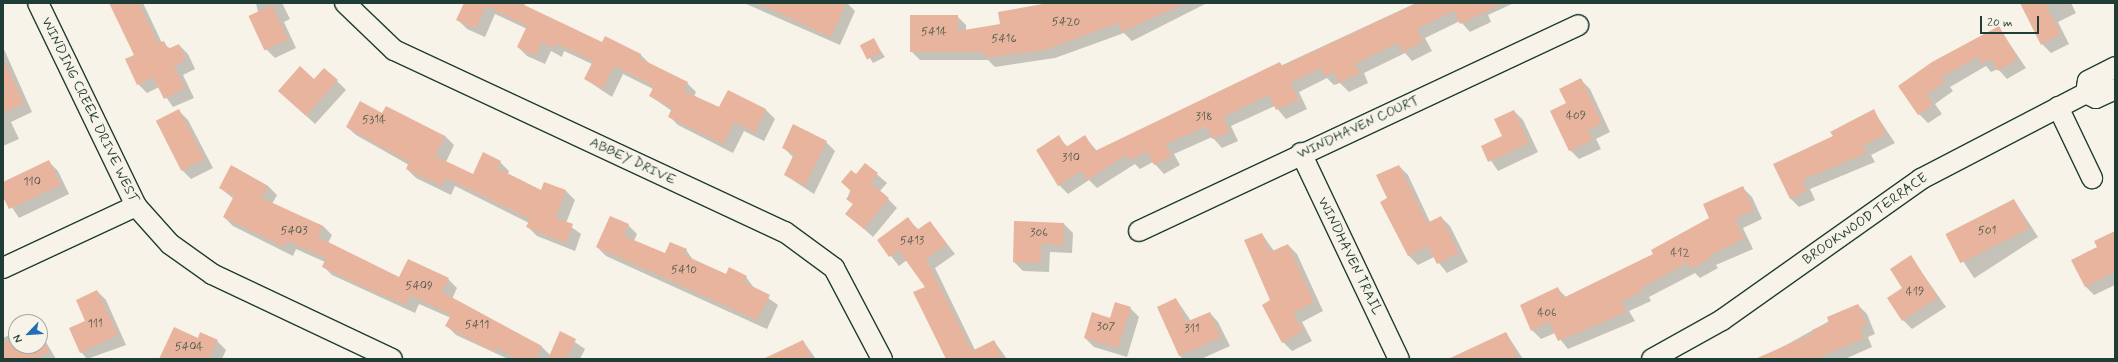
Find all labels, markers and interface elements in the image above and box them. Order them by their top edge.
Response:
scale bar [1982,8,2041,34]
street label: WINDING CREEK DRIVE WEST [38,14,142,206]
text: 20 m [1987,15,2013,31]
house number: 5420 [1052,16,1080,30]
house number: 5414 [921,26,947,40]
house number: 5416 [991,33,1017,47]
street label: WINDHAVEN COURT [1294,91,1422,163]
house number: 409 [1566,110,1586,124]
house number: 318 [1195,111,1213,125]
house number: 5314 [362,114,386,128]
street label: ABBEY DRIVE [587,134,679,188]
house number: 310 [1062,152,1080,166]
street label: BROOKWOOD TERRACE [1800,170,1930,268]
house number: 110 [23,176,41,190]
street label: WINDHAVEN TRAIL [1314,194,1386,318]
house number: 5403 [280,225,308,239]
house number: 501 [1978,225,1996,239]
house number: 306 [1030,227,1048,241]
house number: 5413 [900,235,924,249]
house number: 412 [1670,247,1690,261]
house number: 5410 [671,264,697,278]
house number: 5409 [405,280,433,294]
house number: 419 [1906,286,1924,300]
house number: 406 [1537,307,1557,321]
north arrow [8,314,48,354]
house number: 111 [87,318,103,332]
house number: 5411 [465,319,489,333]
house number: 307 [1097,321,1115,335]
house number: 311 [1184,323,1200,337]
text: N [10,332,26,345]
house number: 5404 [175,341,203,355]

